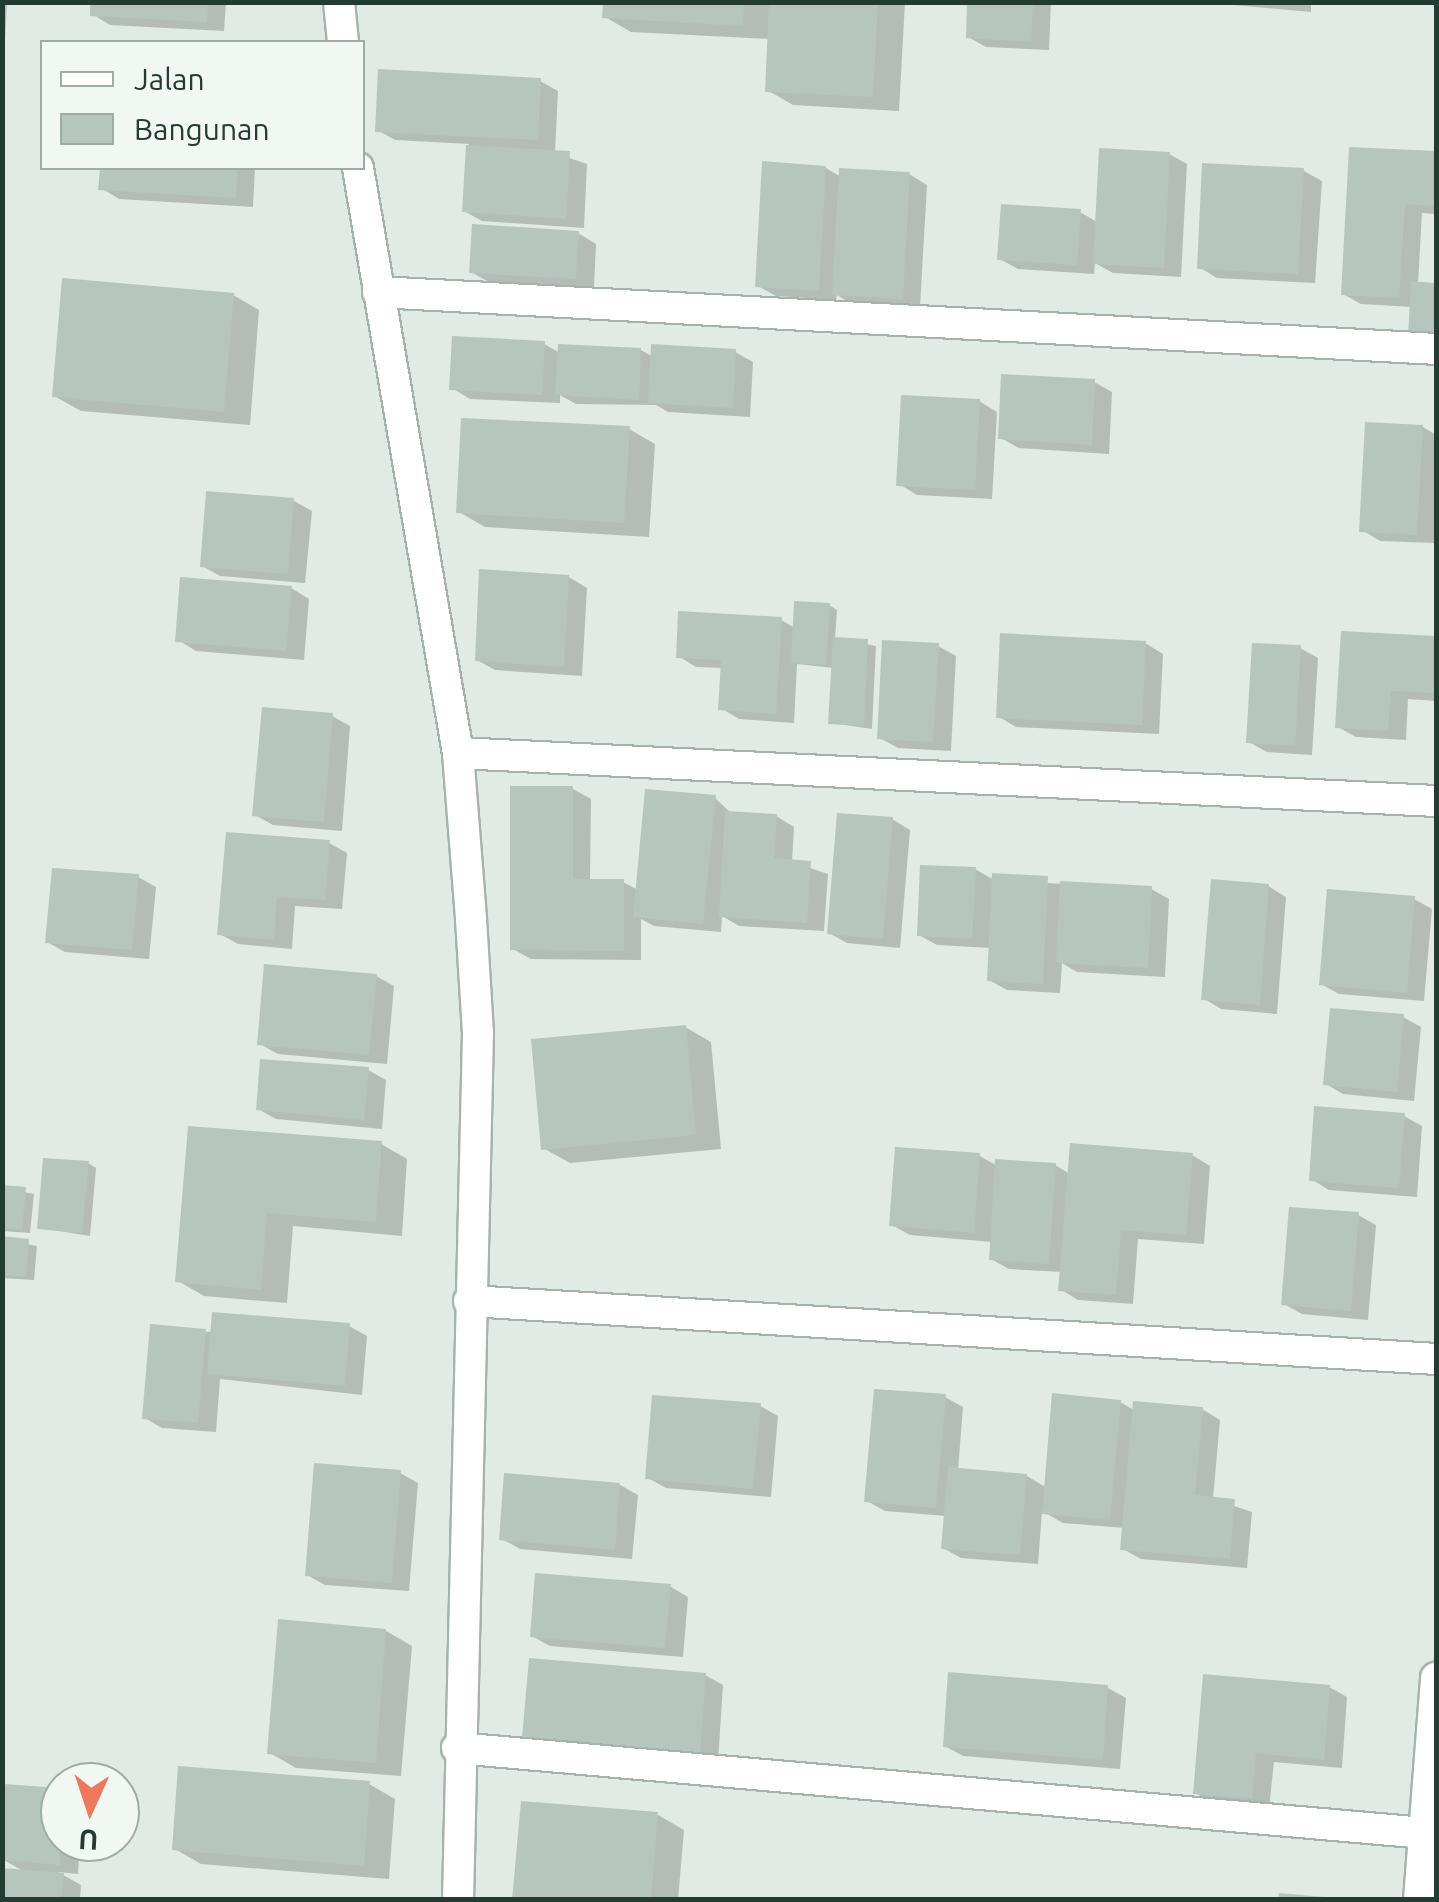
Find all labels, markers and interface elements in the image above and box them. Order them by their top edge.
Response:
legend [40,40,365,170]
text: Jalan [134,62,205,96]
text: Bangunan [134,112,270,146]
north arrow [40,1762,140,1862]
text: U [78,1824,99,1856]

